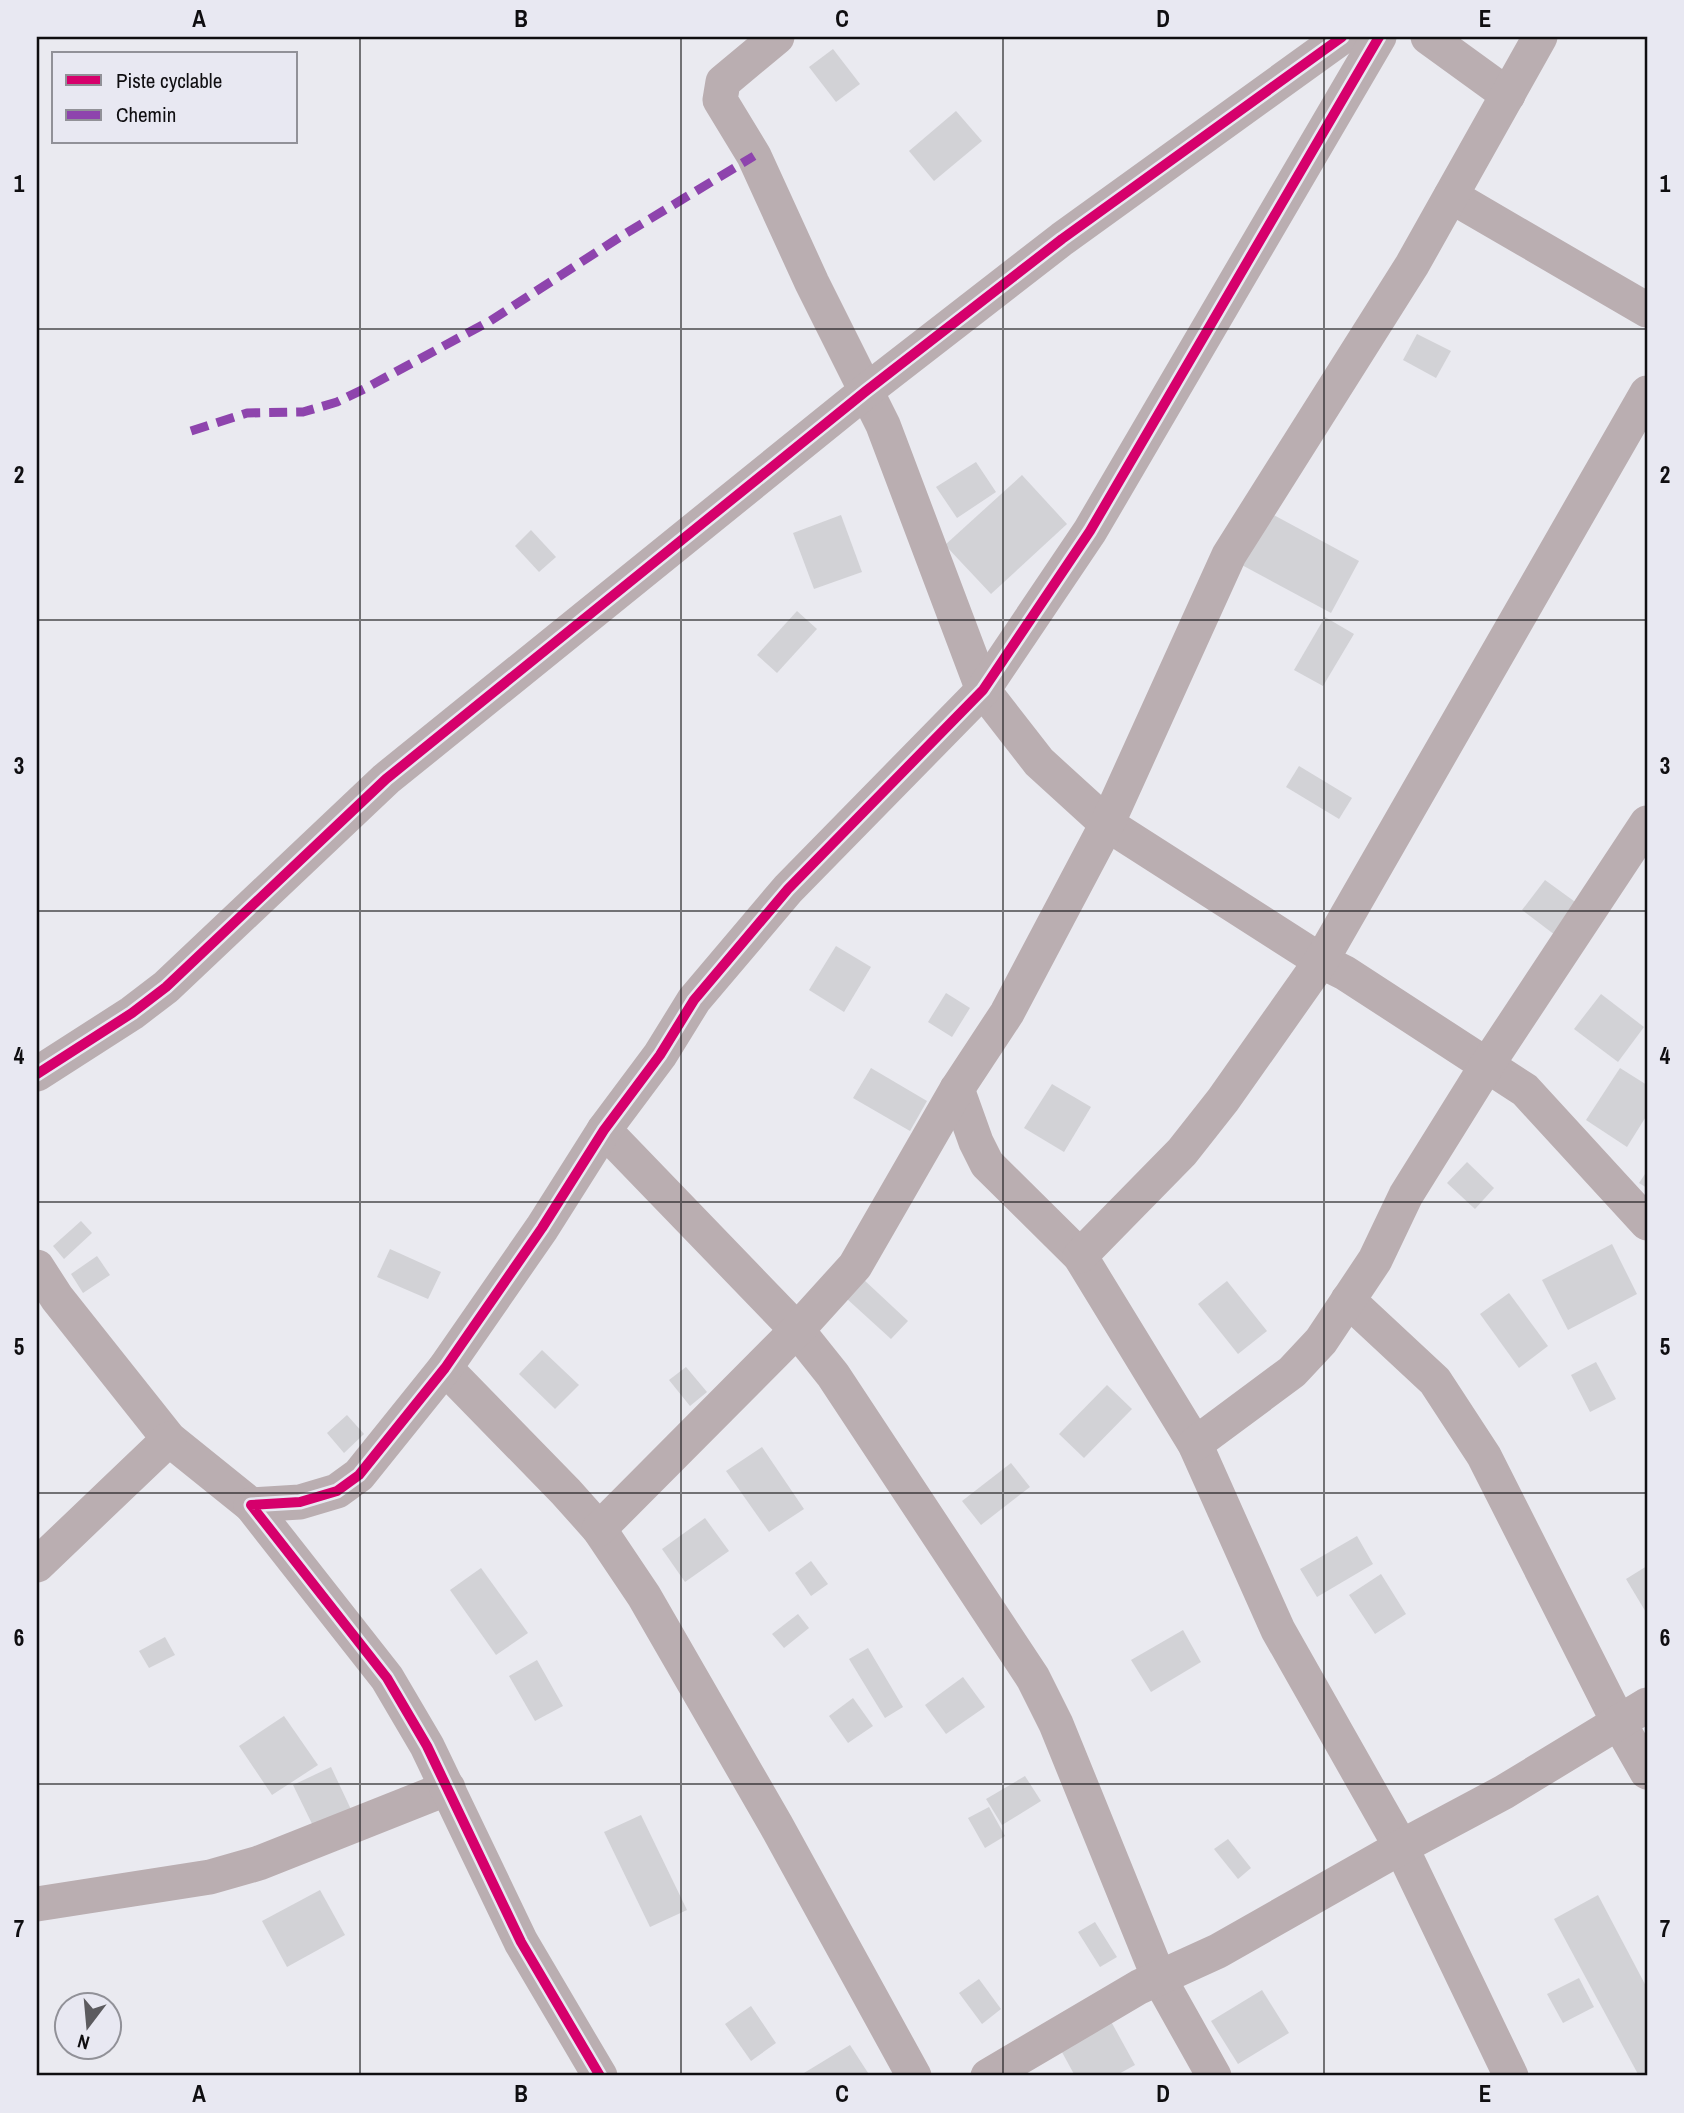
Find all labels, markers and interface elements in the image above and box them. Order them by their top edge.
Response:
text: A [192,3,206,34]
text: B [514,3,528,34]
text: C [835,3,849,34]
text: D [1156,3,1170,34]
text: E [1479,3,1491,34]
legend [52,52,298,144]
text: Piste cyclable [116,66,222,95]
text: Chemin [116,100,176,129]
text: 1 [14,168,25,199]
text: 1 [1660,168,1671,199]
text: 2 [14,459,24,490]
text: 2 [1660,459,1670,490]
text: 3 [14,750,24,781]
text: 3 [1660,750,1670,781]
text: 4 [14,1040,25,1071]
text: 4 [1660,1040,1671,1071]
text: 5 [14,1331,24,1362]
text: 5 [1660,1331,1670,1362]
text: 6 [14,1622,24,1653]
text: 6 [1660,1622,1670,1653]
text: 7 [14,1913,24,1944]
text: 7 [1660,1913,1670,1944]
north arrow [52,1990,122,2060]
text: N [74,2028,92,2056]
text: A [192,2078,206,2109]
text: B [514,2078,528,2109]
text: C [835,2078,849,2109]
text: D [1156,2078,1170,2109]
text: E [1479,2078,1491,2109]

